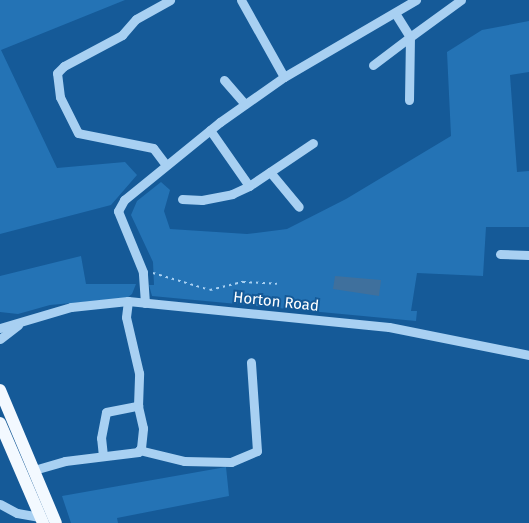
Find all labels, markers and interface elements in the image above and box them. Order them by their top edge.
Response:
street label: Horton Road [232,289,320,315]

